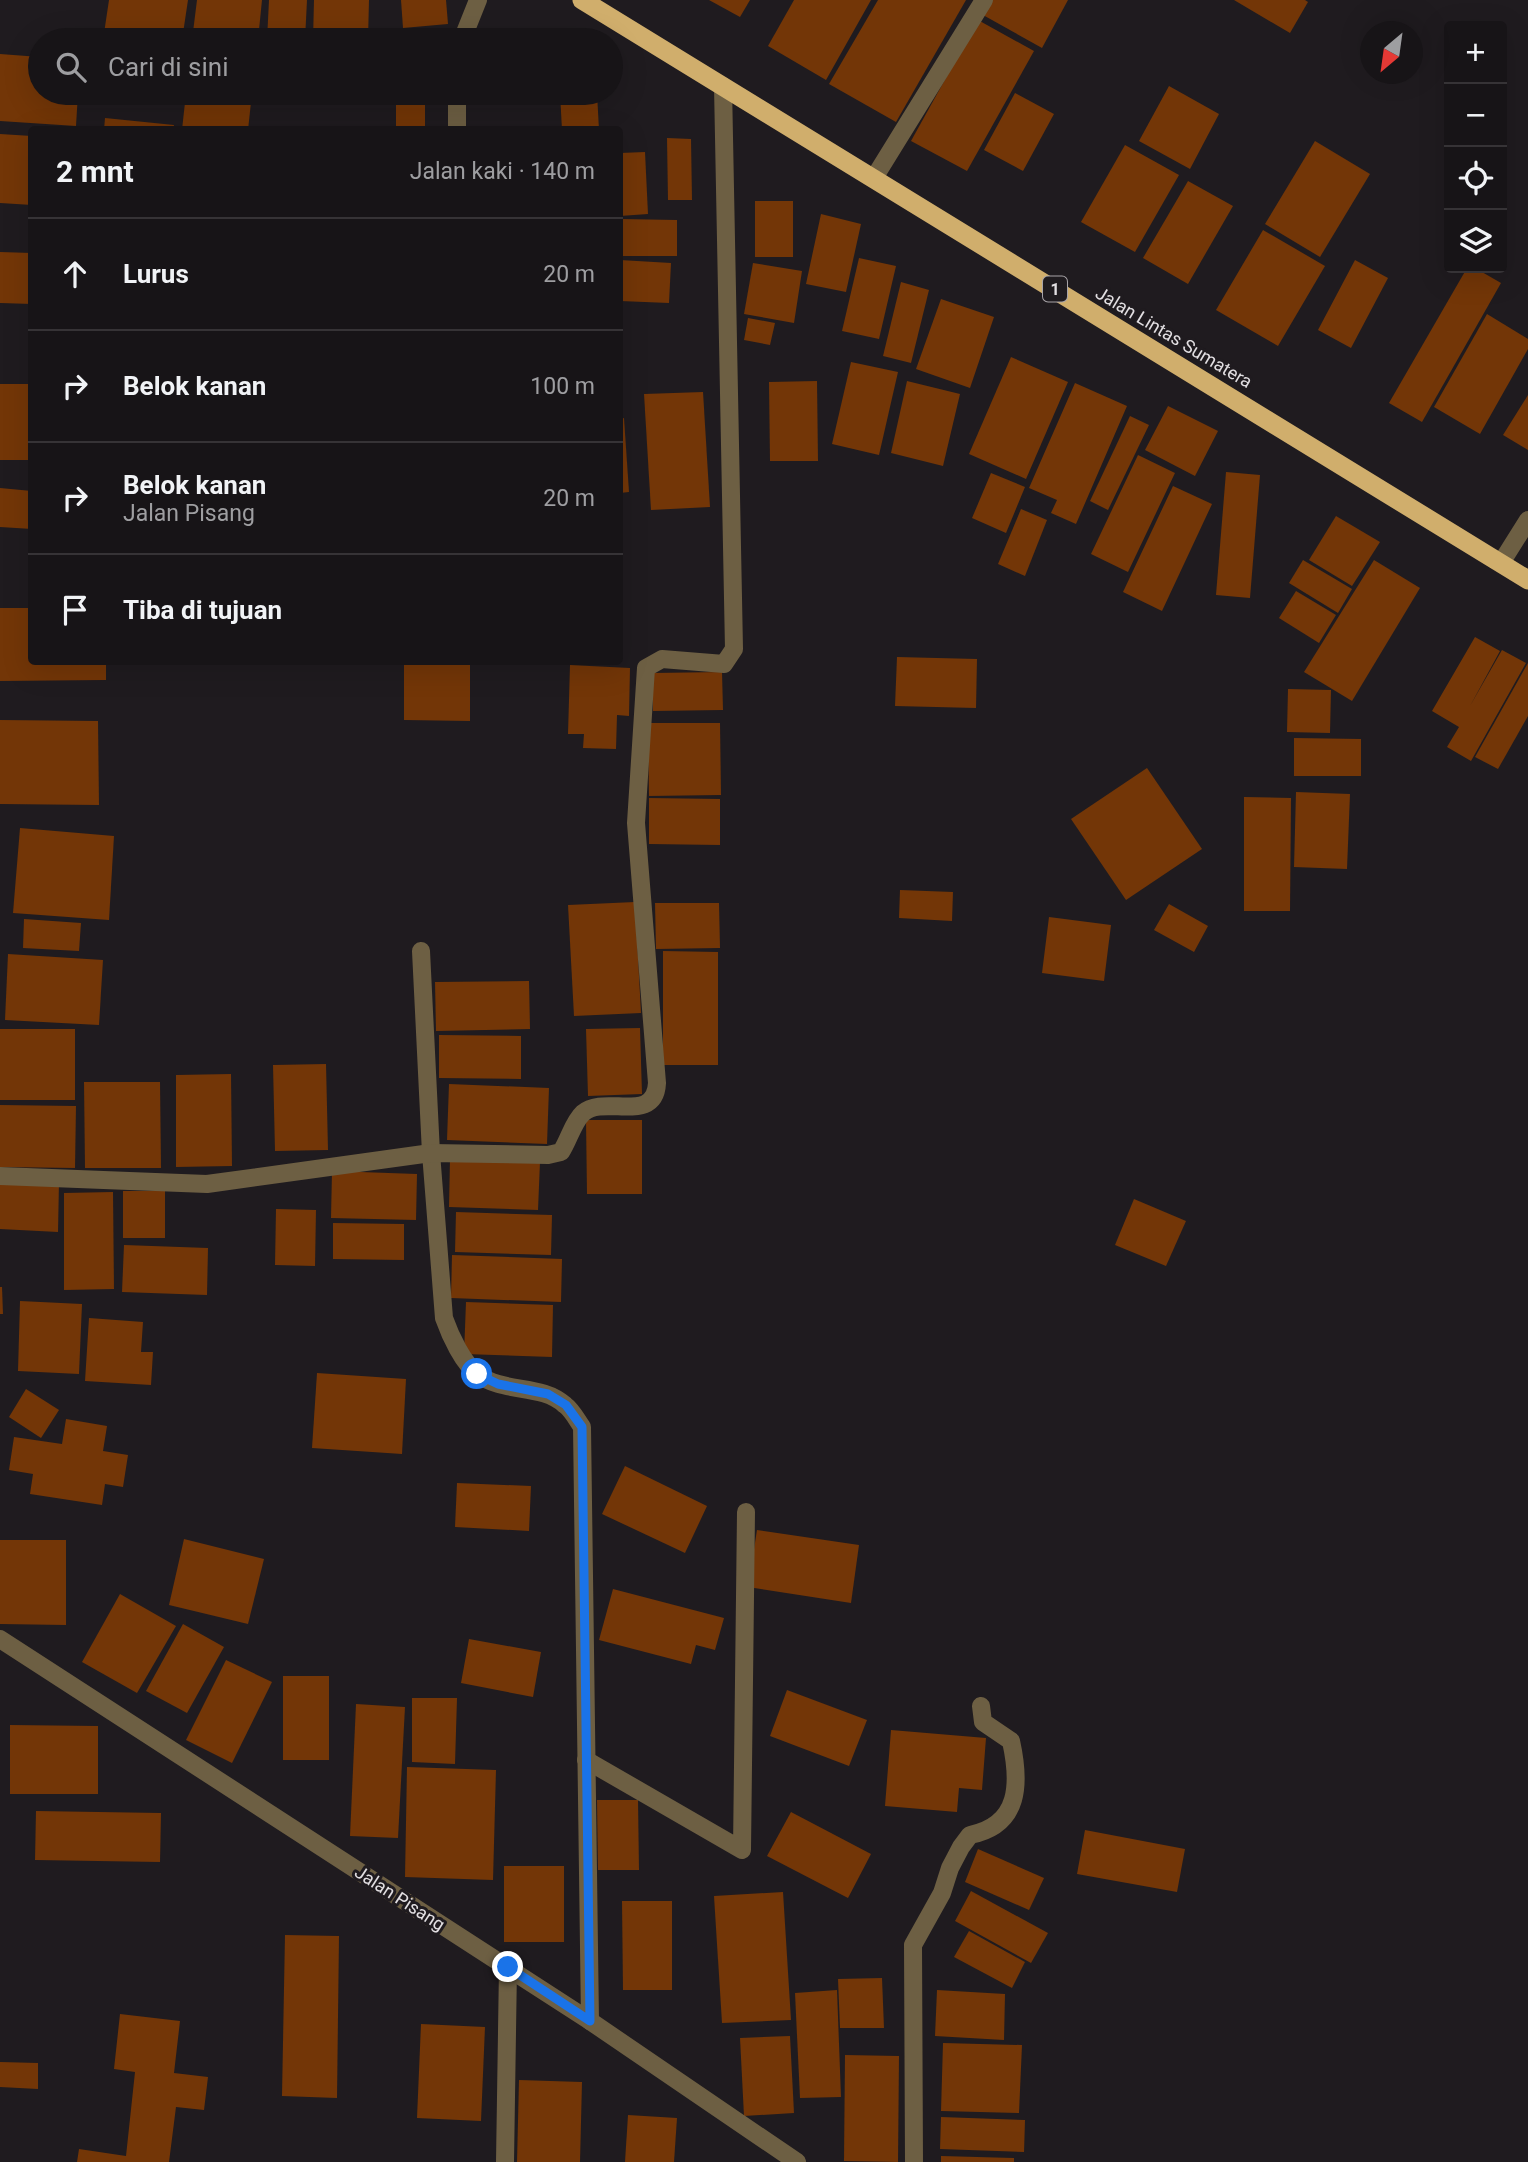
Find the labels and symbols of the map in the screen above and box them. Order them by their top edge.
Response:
north arrow [1360,21,1423,84]
road number: 1 [1043,276,1067,302]
street label: Jalan Lintas Sumatera [1092,282,1256,392]
route start [461,1358,492,1389]
street label: Jalan Pisang [351,1861,449,1935]
route end [492,1951,523,1982]

